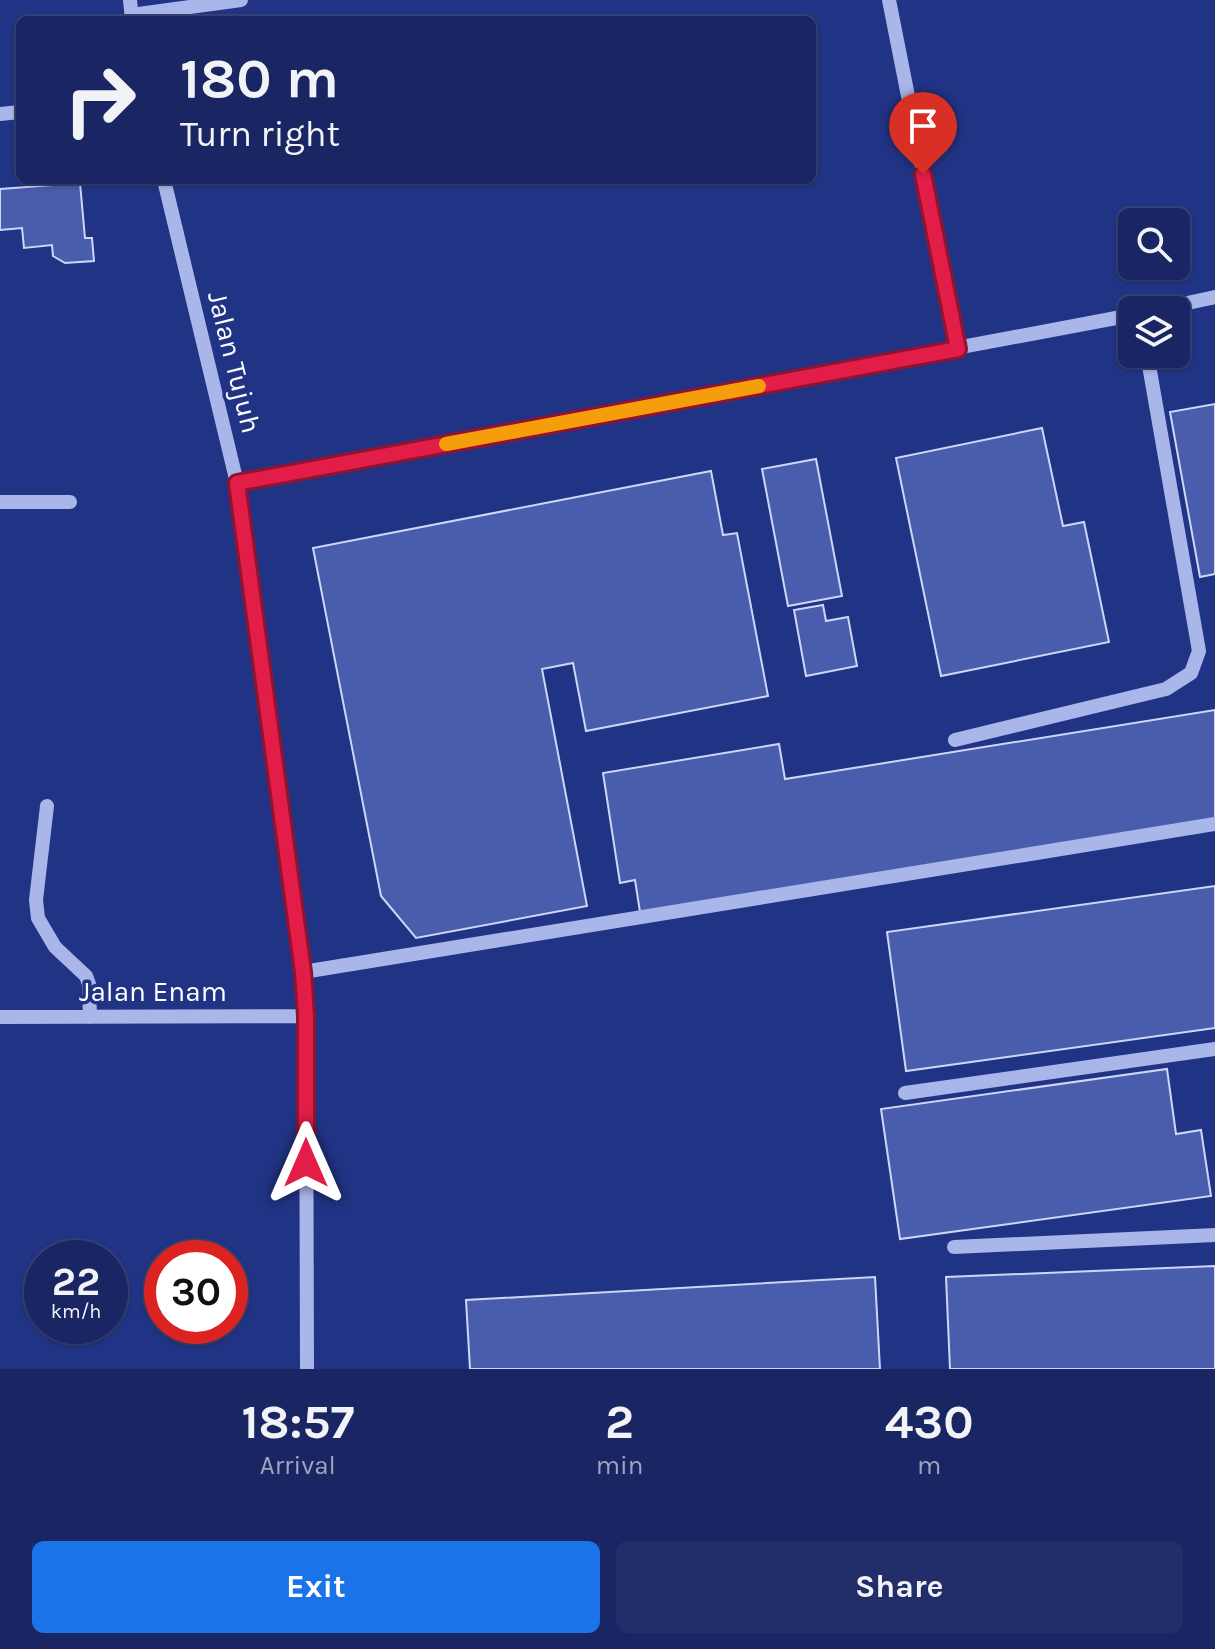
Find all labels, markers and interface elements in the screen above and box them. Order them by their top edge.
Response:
text: 180 m [180,46,339,111]
icon: right [48,48,152,152]
pin [889,92,957,174]
icon: arrive [901,104,945,148]
text: Turn right [180,113,340,155]
map controls [1118,208,1190,368]
button: search [1118,208,1190,280]
street label: Jalan Tujuh [201,288,268,437]
button: layers [1118,296,1190,368]
street label: Jalan Enam [79,975,227,1008]
position arrow [264,1121,348,1205]
speed limit sign: 30 [144,1240,248,1344]
text: 22 [52,1258,100,1305]
text: km/h [51,1300,101,1323]
text: 18:57 [241,1394,354,1450]
text: 2 [605,1394,634,1450]
text: 430 [885,1394,974,1450]
text: Arrival [260,1450,336,1481]
text: min [596,1450,643,1481]
text: m [917,1450,941,1481]
button: Exit [32,1541,600,1633]
button: Share [616,1541,1183,1633]

